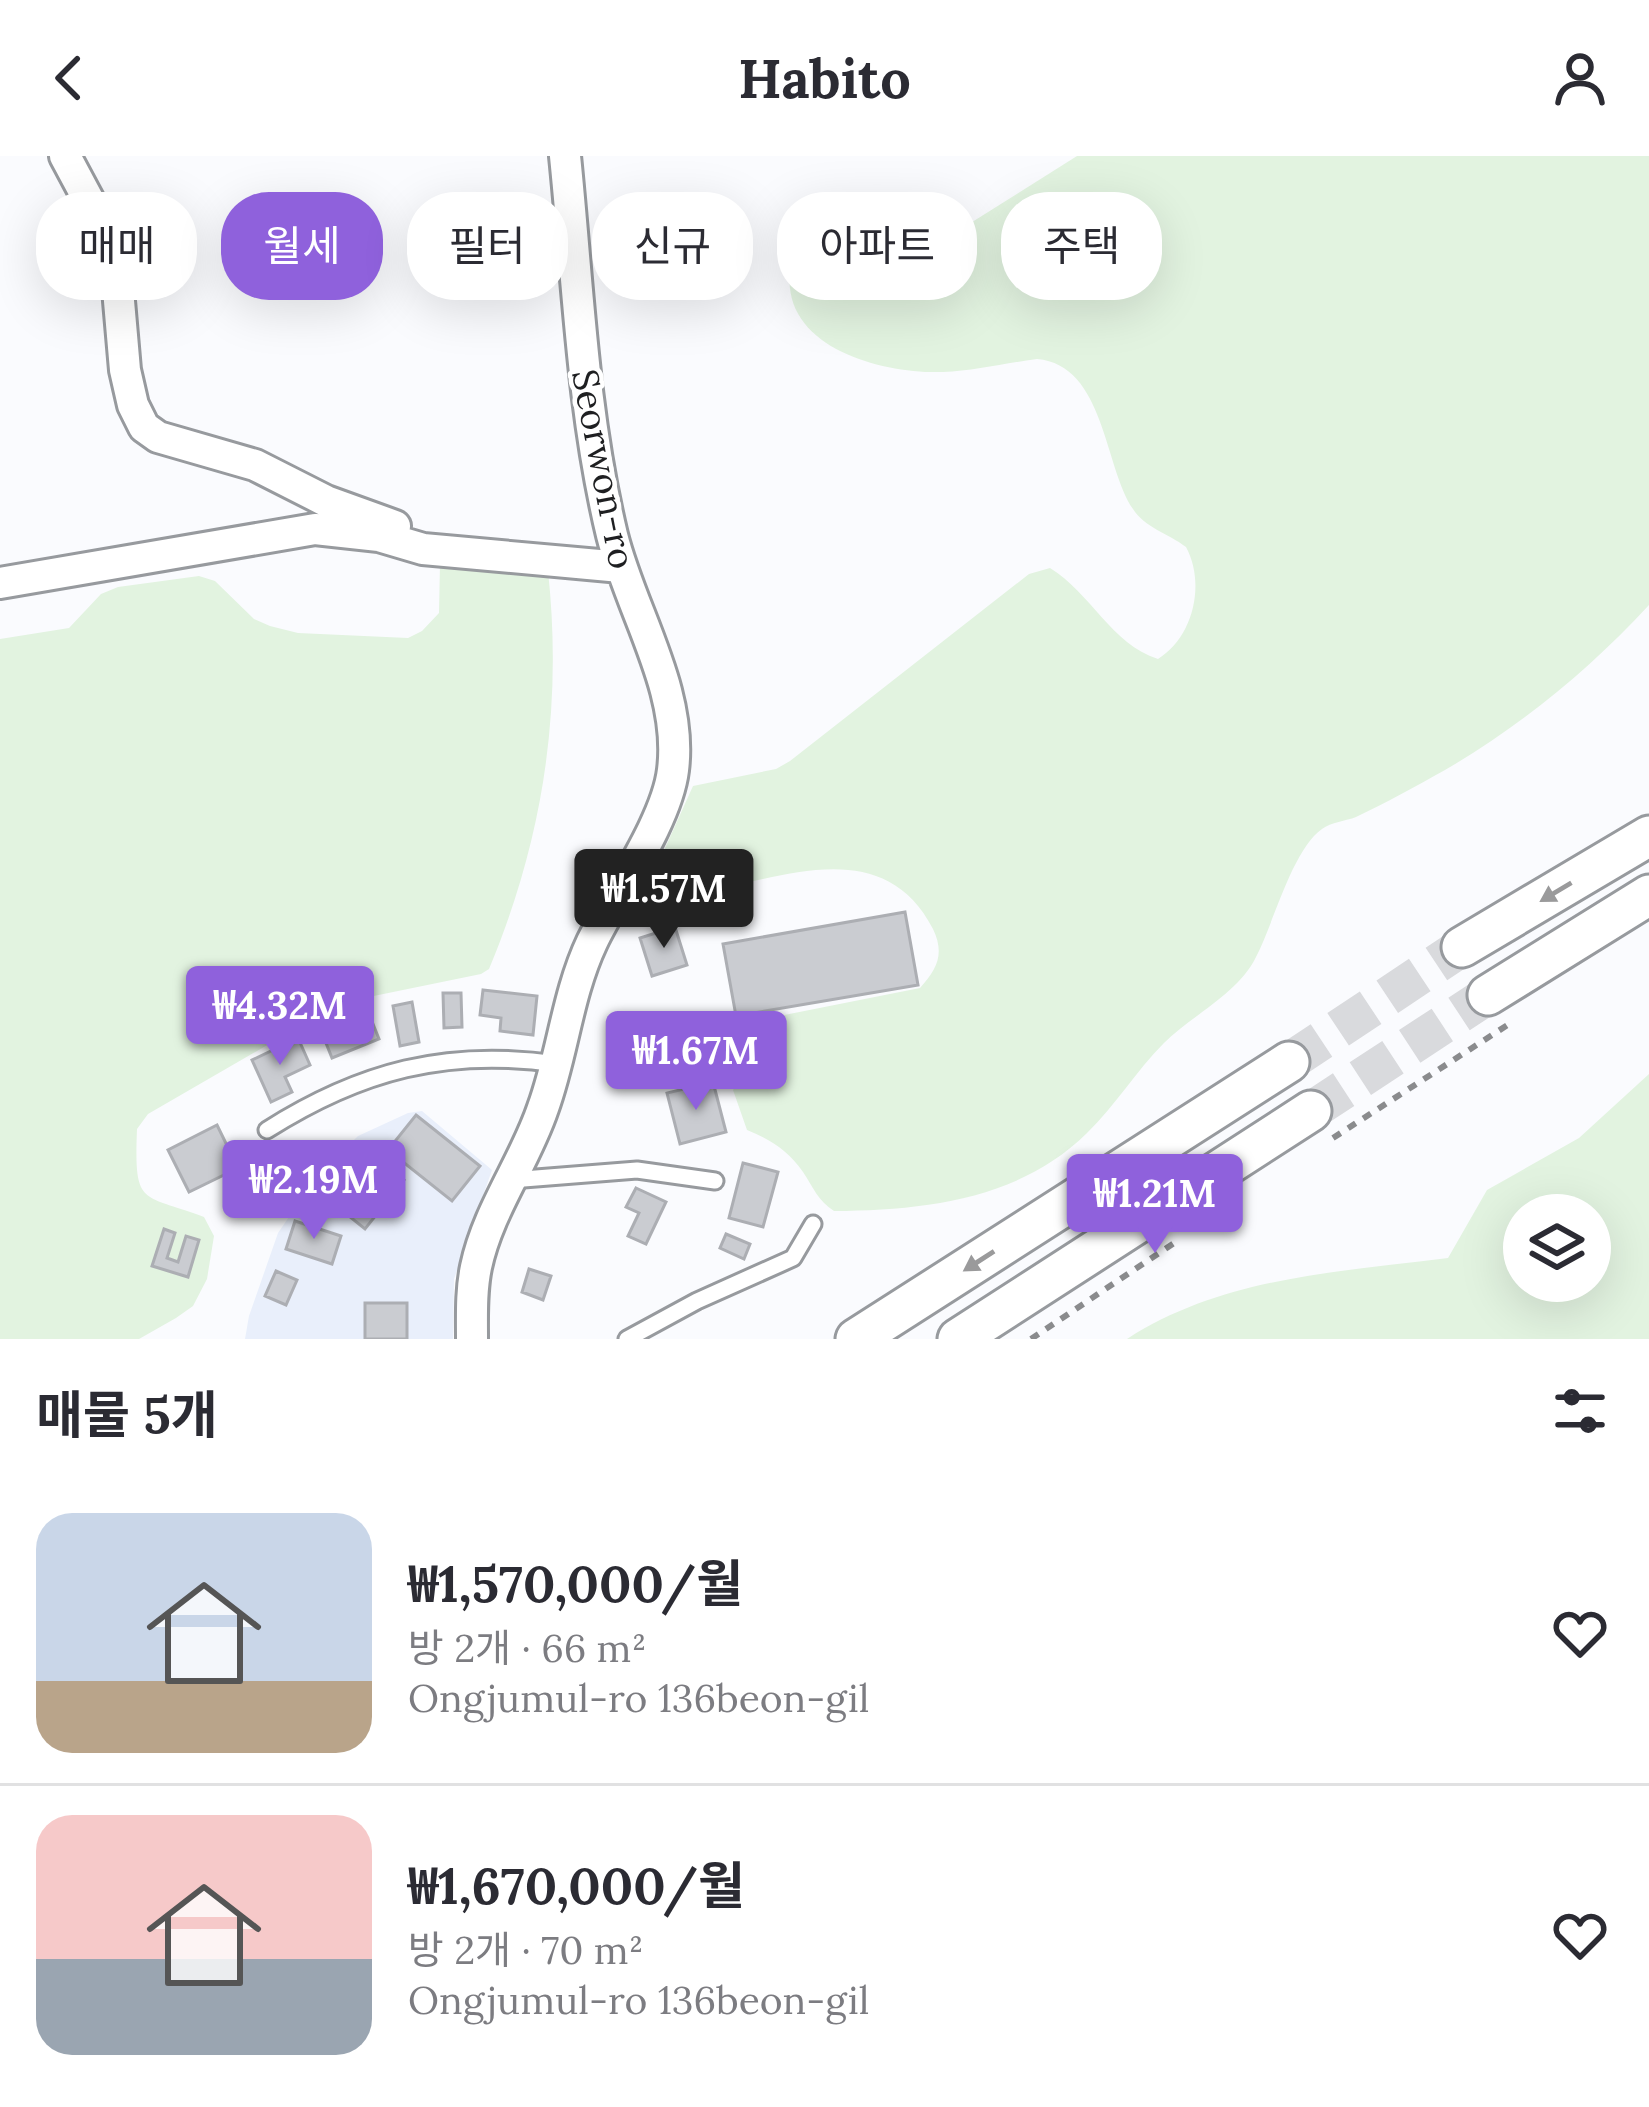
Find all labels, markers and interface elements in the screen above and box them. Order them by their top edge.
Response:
text: Habito [738,44,911,113]
icon: back [36,45,102,111]
icon: person [1547,45,1613,111]
chip: 매매 [36,192,197,300]
chip: 월세 [221,192,383,300]
chip: 필터 [407,192,568,300]
chip: 신규 [592,192,753,300]
chip: 아파트 [777,192,977,300]
chip: 주택 [1001,192,1162,300]
street label: Seorwon-ro [562,365,646,573]
pin: ₩1.57M [566,849,762,951]
text: ₩1.57M [601,863,727,913]
one-way arrow [1539,880,1572,901]
pin: ₩4.32M [182,966,378,1068]
text: ₩4.32M [213,980,347,1030]
pin: ₩1.67M [598,1011,794,1113]
text: ₩1.67M [633,1025,759,1075]
pin: ₩2.19M [216,1140,412,1242]
text: ₩2.19M [249,1154,379,1204]
pin: ₩1.21M [1057,1154,1253,1256]
text: ₩1.21M [1094,1168,1216,1218]
map controls [1503,1194,1611,1302]
button: layers [1503,1194,1611,1302]
one-way arrow [962,1249,995,1271]
icon: filters [1547,1378,1613,1444]
text: 매물 5개 [36,1382,218,1447]
text: ₩1,570,000/월 [408,1551,743,1616]
icon: home [132,1561,276,1705]
icon: heart [1547,1600,1613,1666]
text: 방 2개 · 66 m² [408,1623,646,1673]
text: Ongjumul-ro 136beon-gil [408,1673,869,1723]
text: ₩1,670,000/월 [408,1853,745,1918]
icon: home [132,1863,276,2007]
icon: heart [1547,1902,1613,1968]
text: 방 2개 · 70 m² [408,1925,644,1975]
text: Ongjumul-ro 136beon-gil [408,1975,869,2025]

